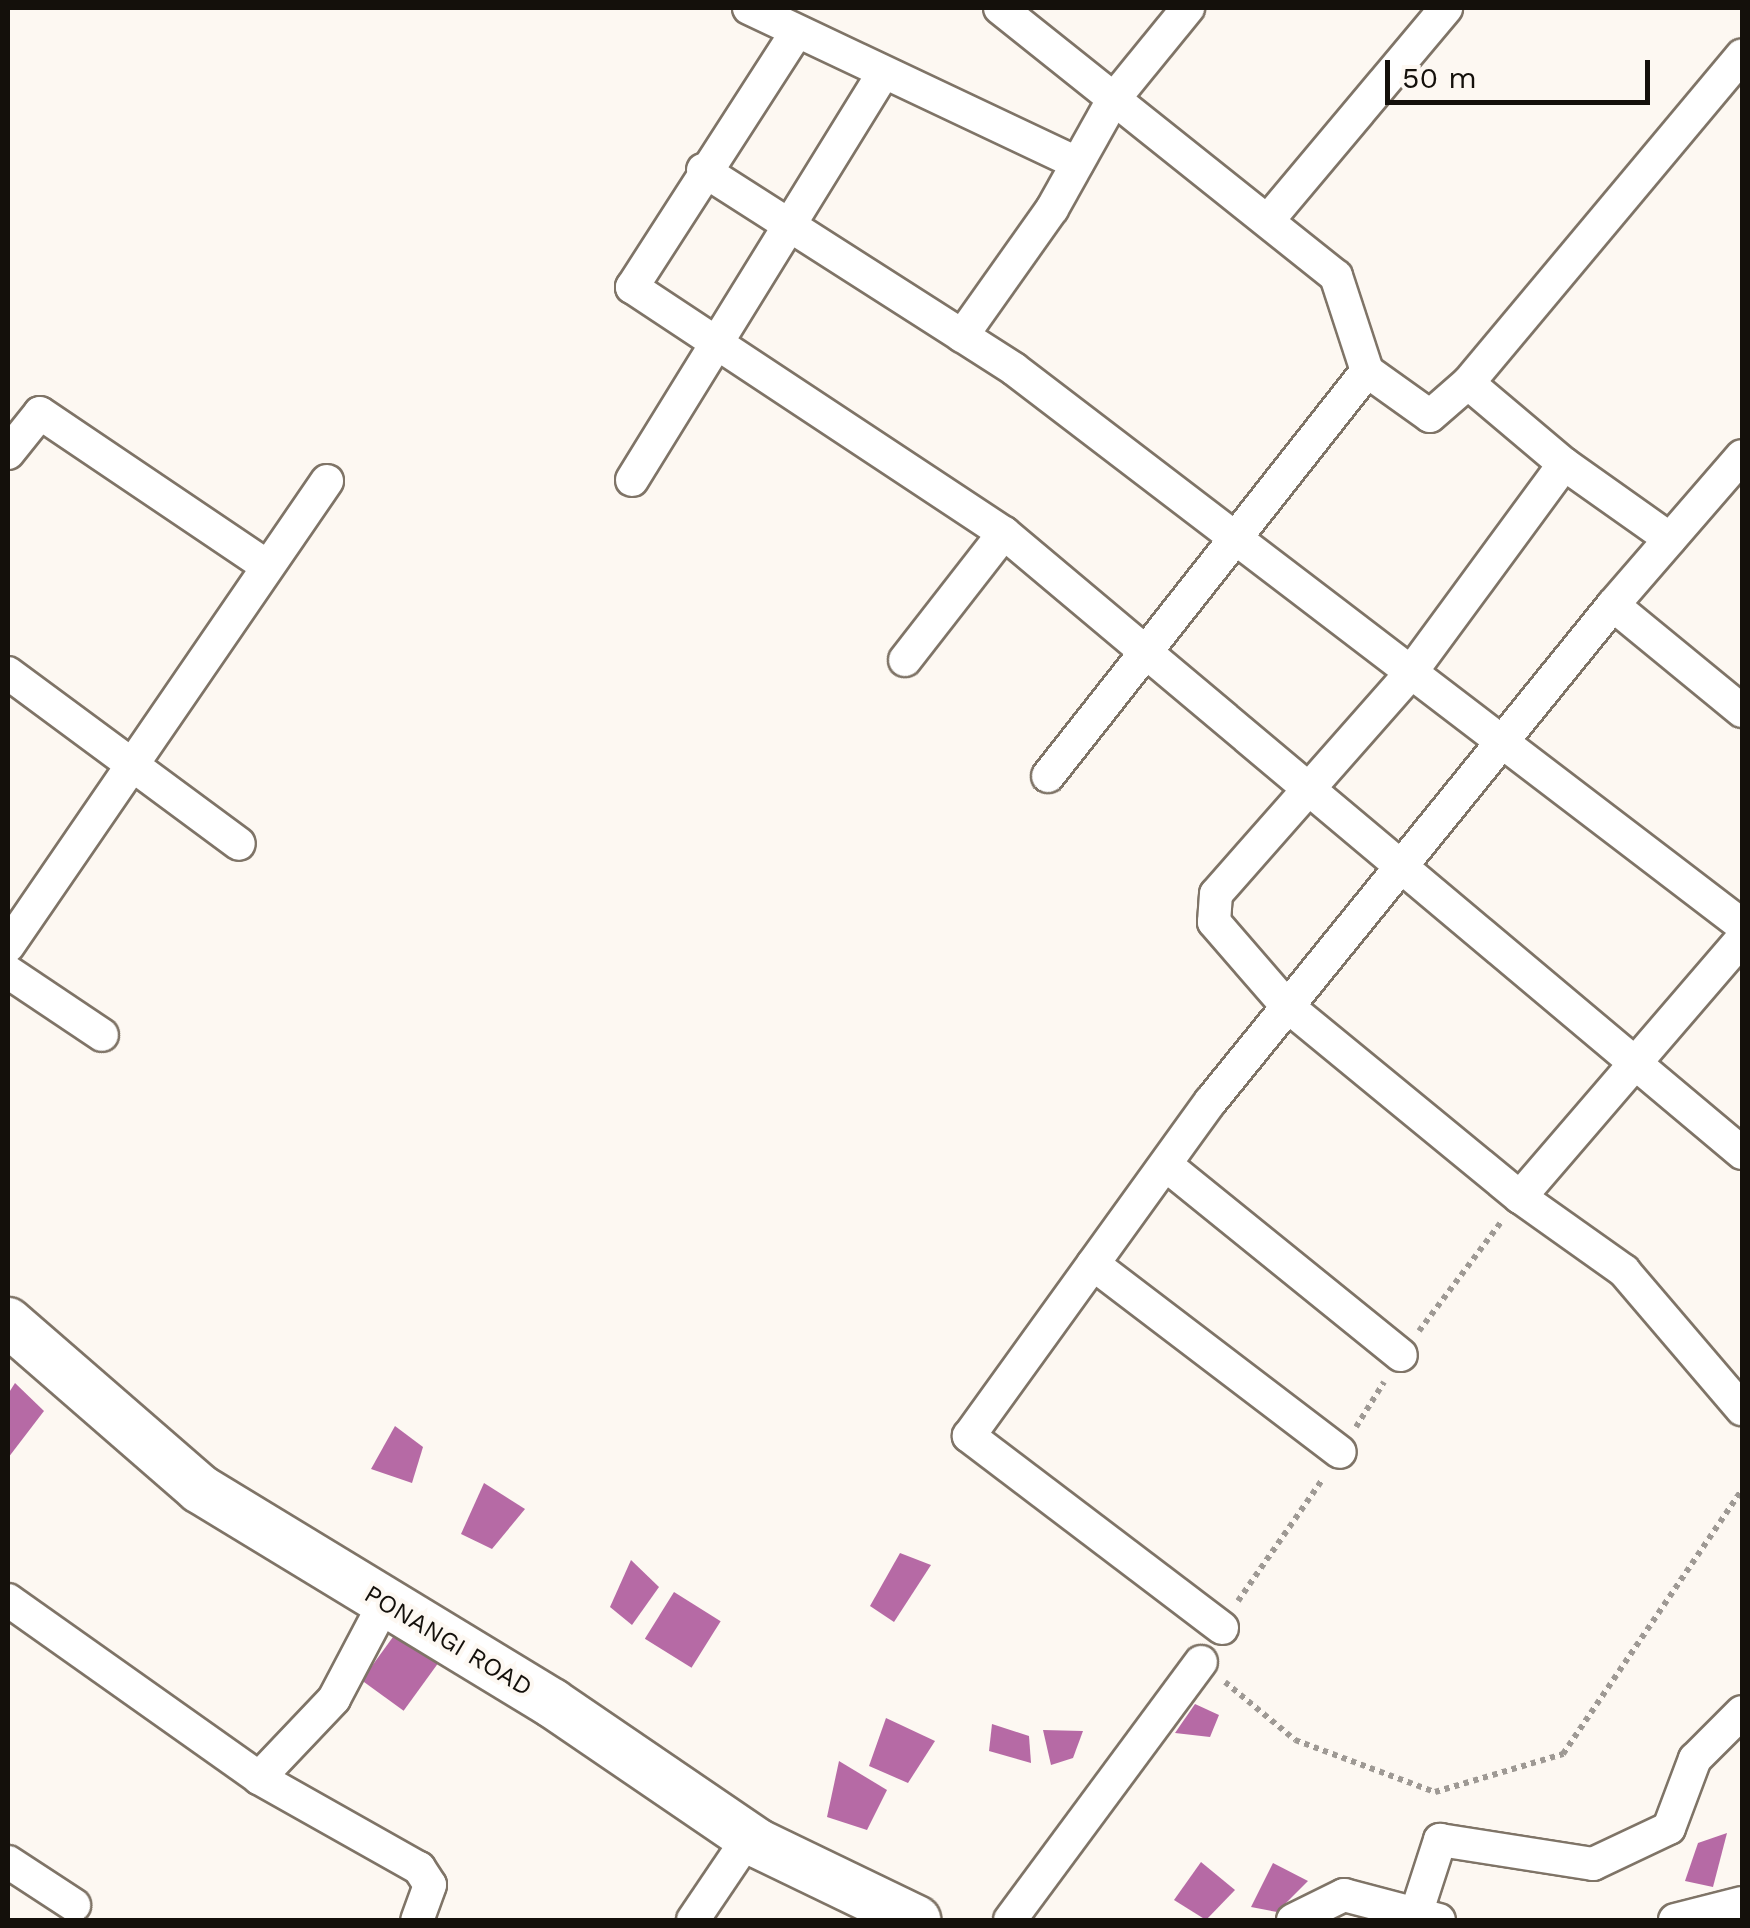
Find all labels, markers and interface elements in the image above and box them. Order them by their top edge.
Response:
scale bar [1390,40,1655,102]
text: 50 m [1402,60,1477,95]
street label: PONANGI ROAD [359,1579,537,1703]

